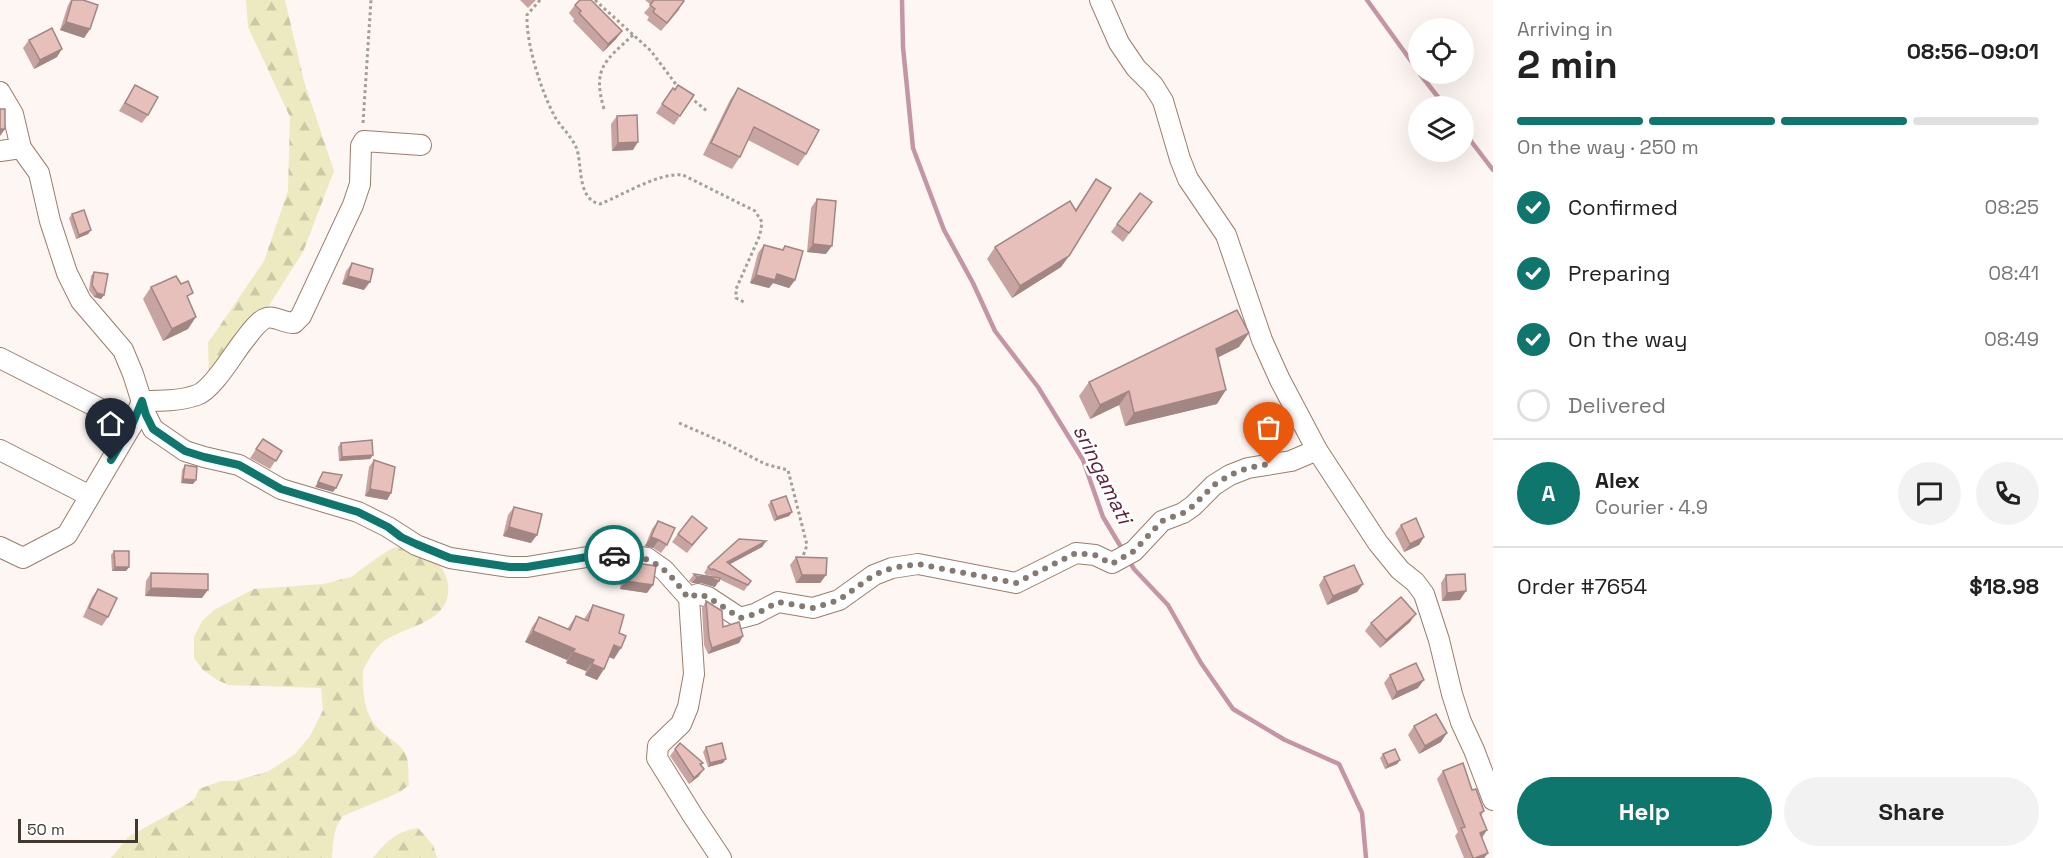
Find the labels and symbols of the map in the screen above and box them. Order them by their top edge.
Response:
pin [85,398,136,460]
pin [1243,402,1294,464]
water label: sringamati [1067,420,1140,530]
courier [584,525,644,585]
scale bar [18,816,138,844]

